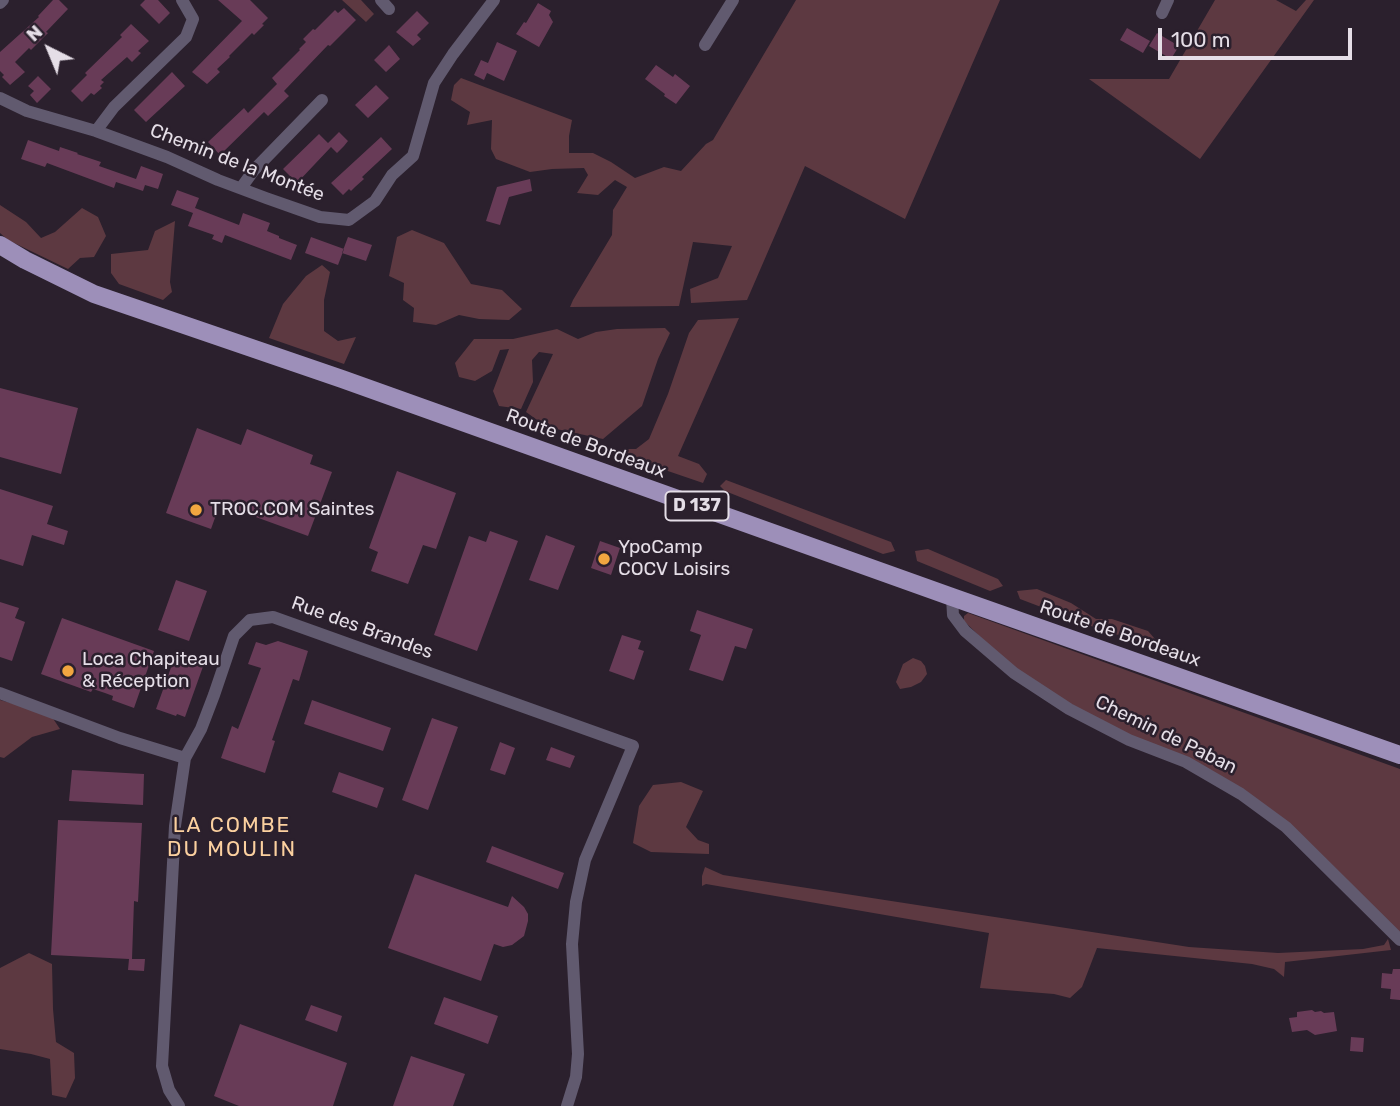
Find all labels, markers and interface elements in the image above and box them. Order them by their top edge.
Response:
north arrow [14,14,84,84]
scale bar [1162,14,1356,58]
text: N [21,20,47,46]
text: 100 m [1171,27,1230,52]
street label: Chemin de la Montée [147,119,327,207]
street label: Route de Bordeaux [503,404,669,484]
road number: D 137 [666,492,728,520]
place label: TROC.COM Saintes [210,499,374,521]
marker: TROC.COM Saintes [188,502,204,518]
place label: YpoCamp COCV Loisirs [618,537,730,581]
marker: YpoCamp COCV Loisirs [596,551,612,567]
street label: Rue des Brandes [288,592,436,664]
street label: Route de Bordeaux [1037,596,1203,672]
place label: Loca Chapiteau & Réception [82,649,220,693]
marker: Loca Chapiteau & Réception [60,663,76,679]
street label: Chemin de Paban [1091,691,1241,779]
district label: LA COMBE DU MOULIN [168,813,296,863]

